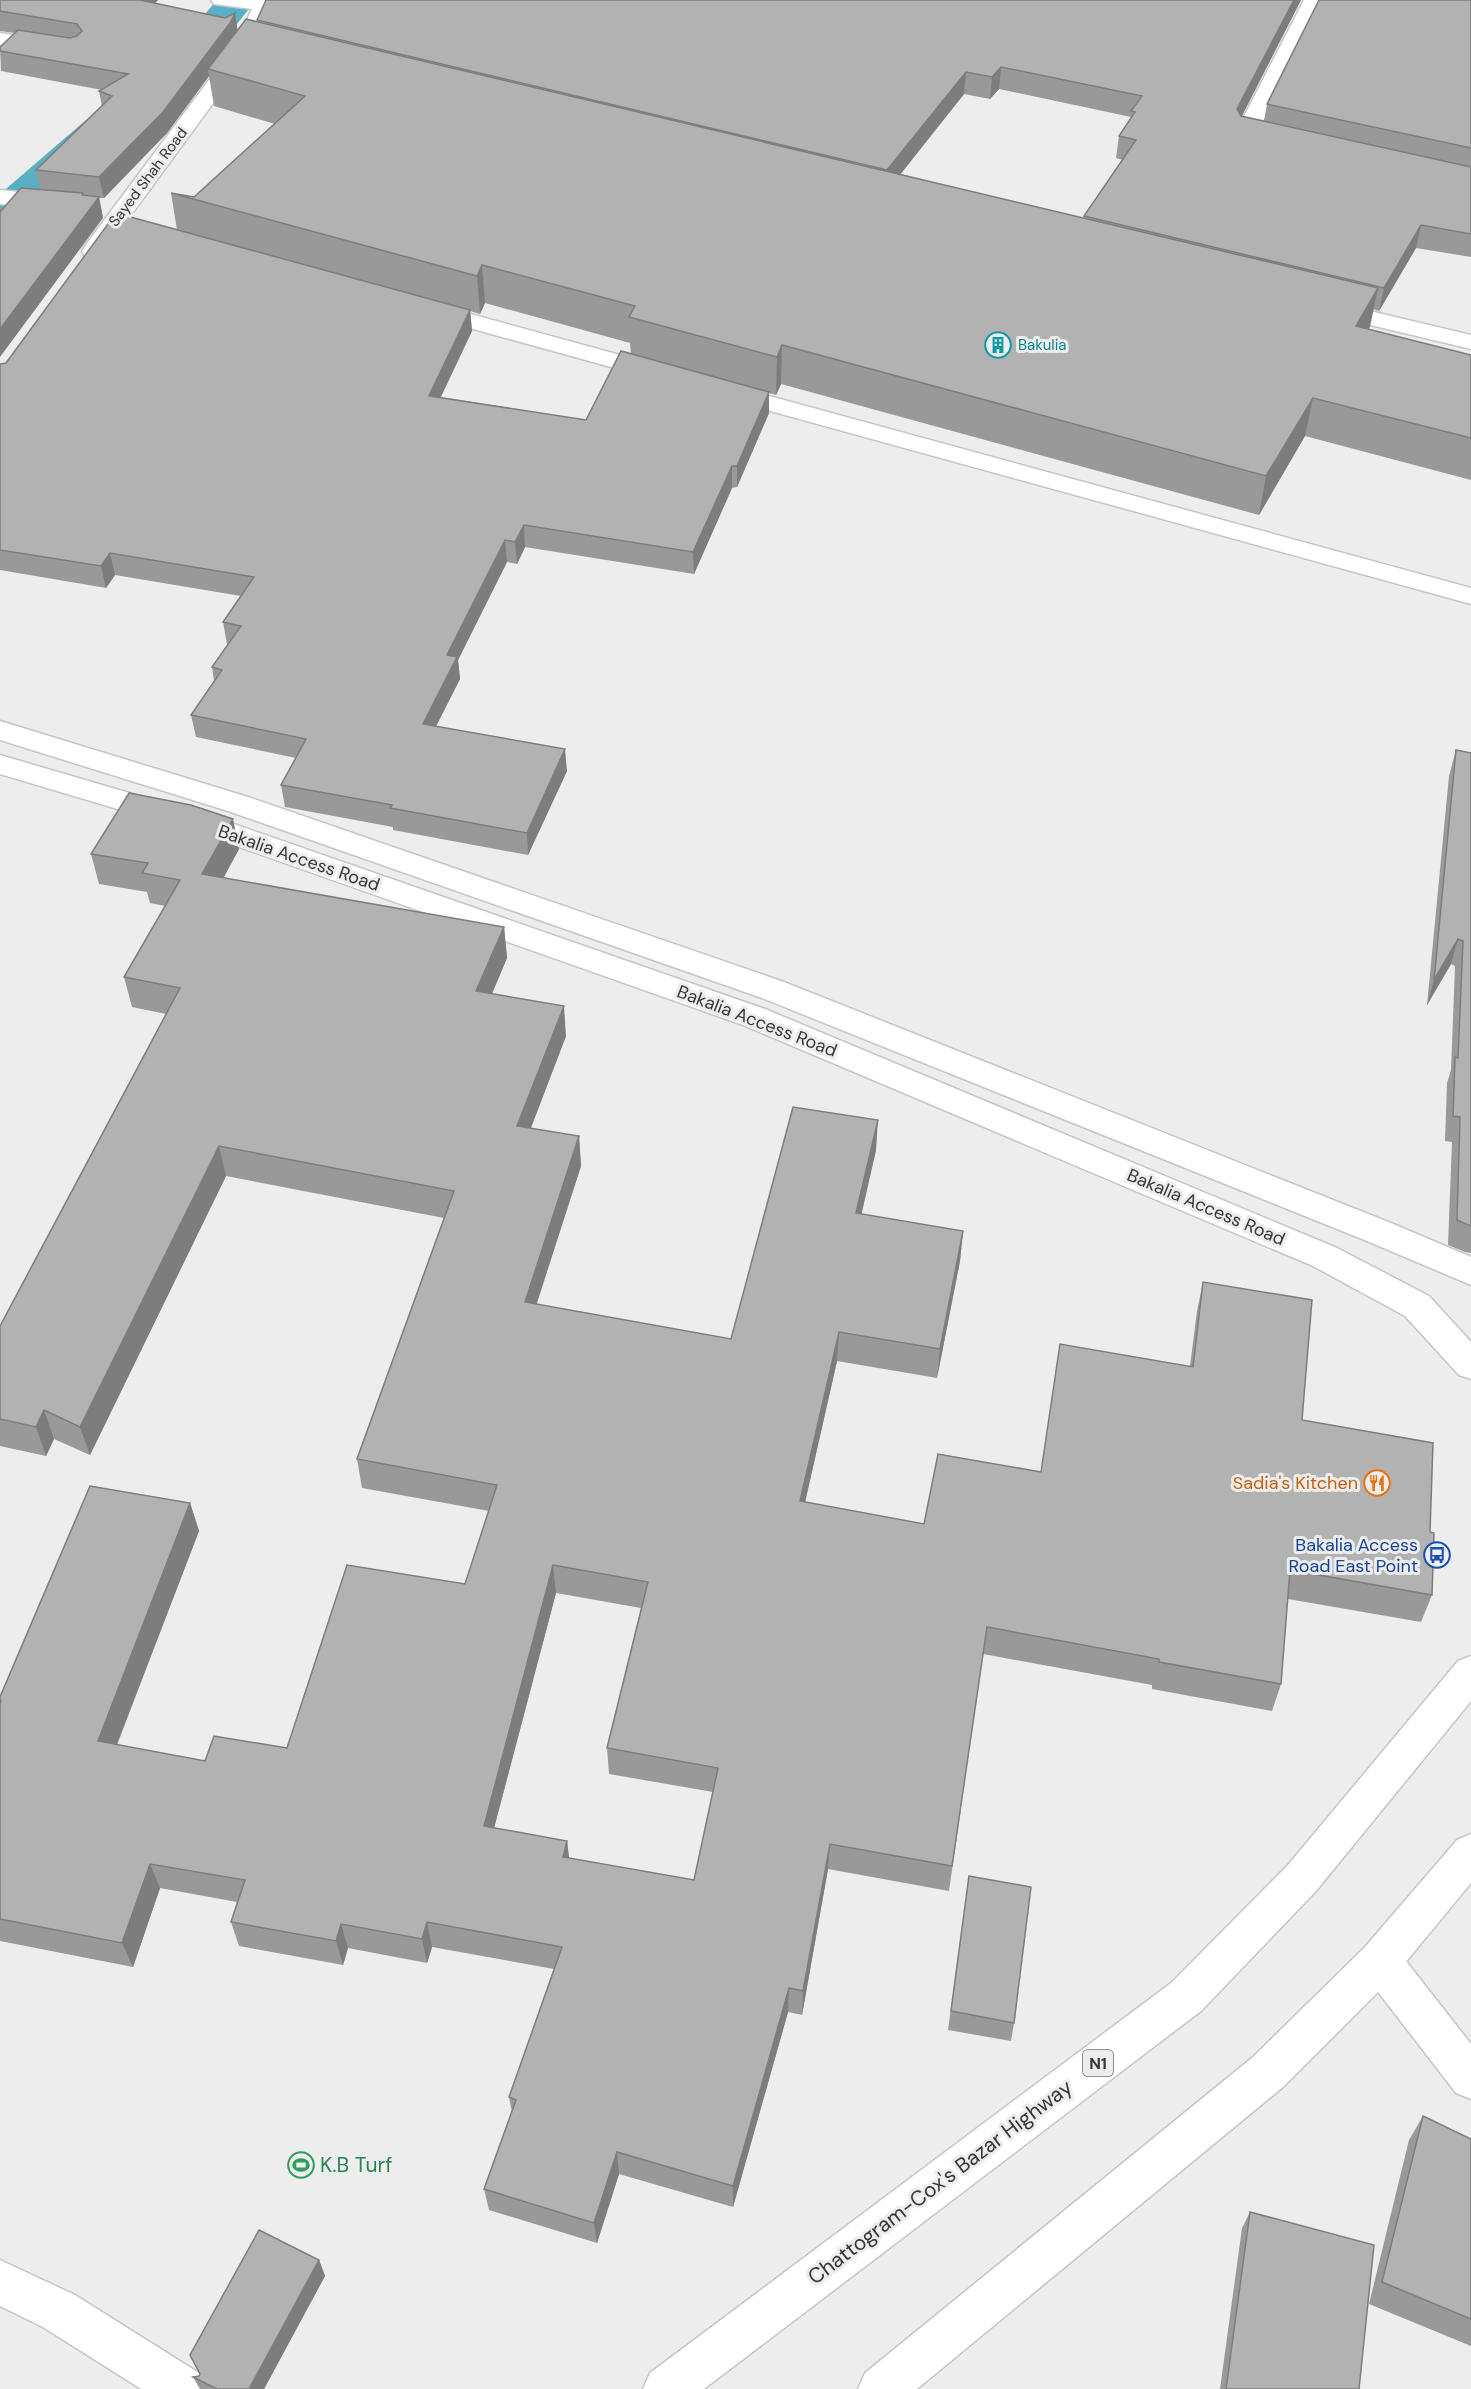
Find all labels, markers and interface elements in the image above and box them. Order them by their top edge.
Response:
street label: Sayed Shah Road [104,123,192,231]
building icon: Bakulia [983,330,1013,360]
place label: Bakulia [1018,335,1066,355]
street label: Bakalia Access Road [215,819,383,897]
street label: Bakalia Access Road [674,979,840,1063]
street label: Bakalia Access Road [1123,1163,1289,1251]
restaurant icon: Sadia's Kitchen [1362,1468,1392,1498]
place label: Sadia's Kitchen [1233,1471,1358,1495]
place label: Bakalia Access Road East Point [1289,1533,1418,1578]
bus stop icon: Bakalia Access Road East Point [1422,1540,1452,1570]
road number: N1 [1083,2050,1113,2076]
street label: Chattogram-Cox's Bazar Highway [802,2073,1078,2291]
sports icon: K.B Turf [286,2150,316,2180]
place label: K.B Turf [320,2151,392,2179]

